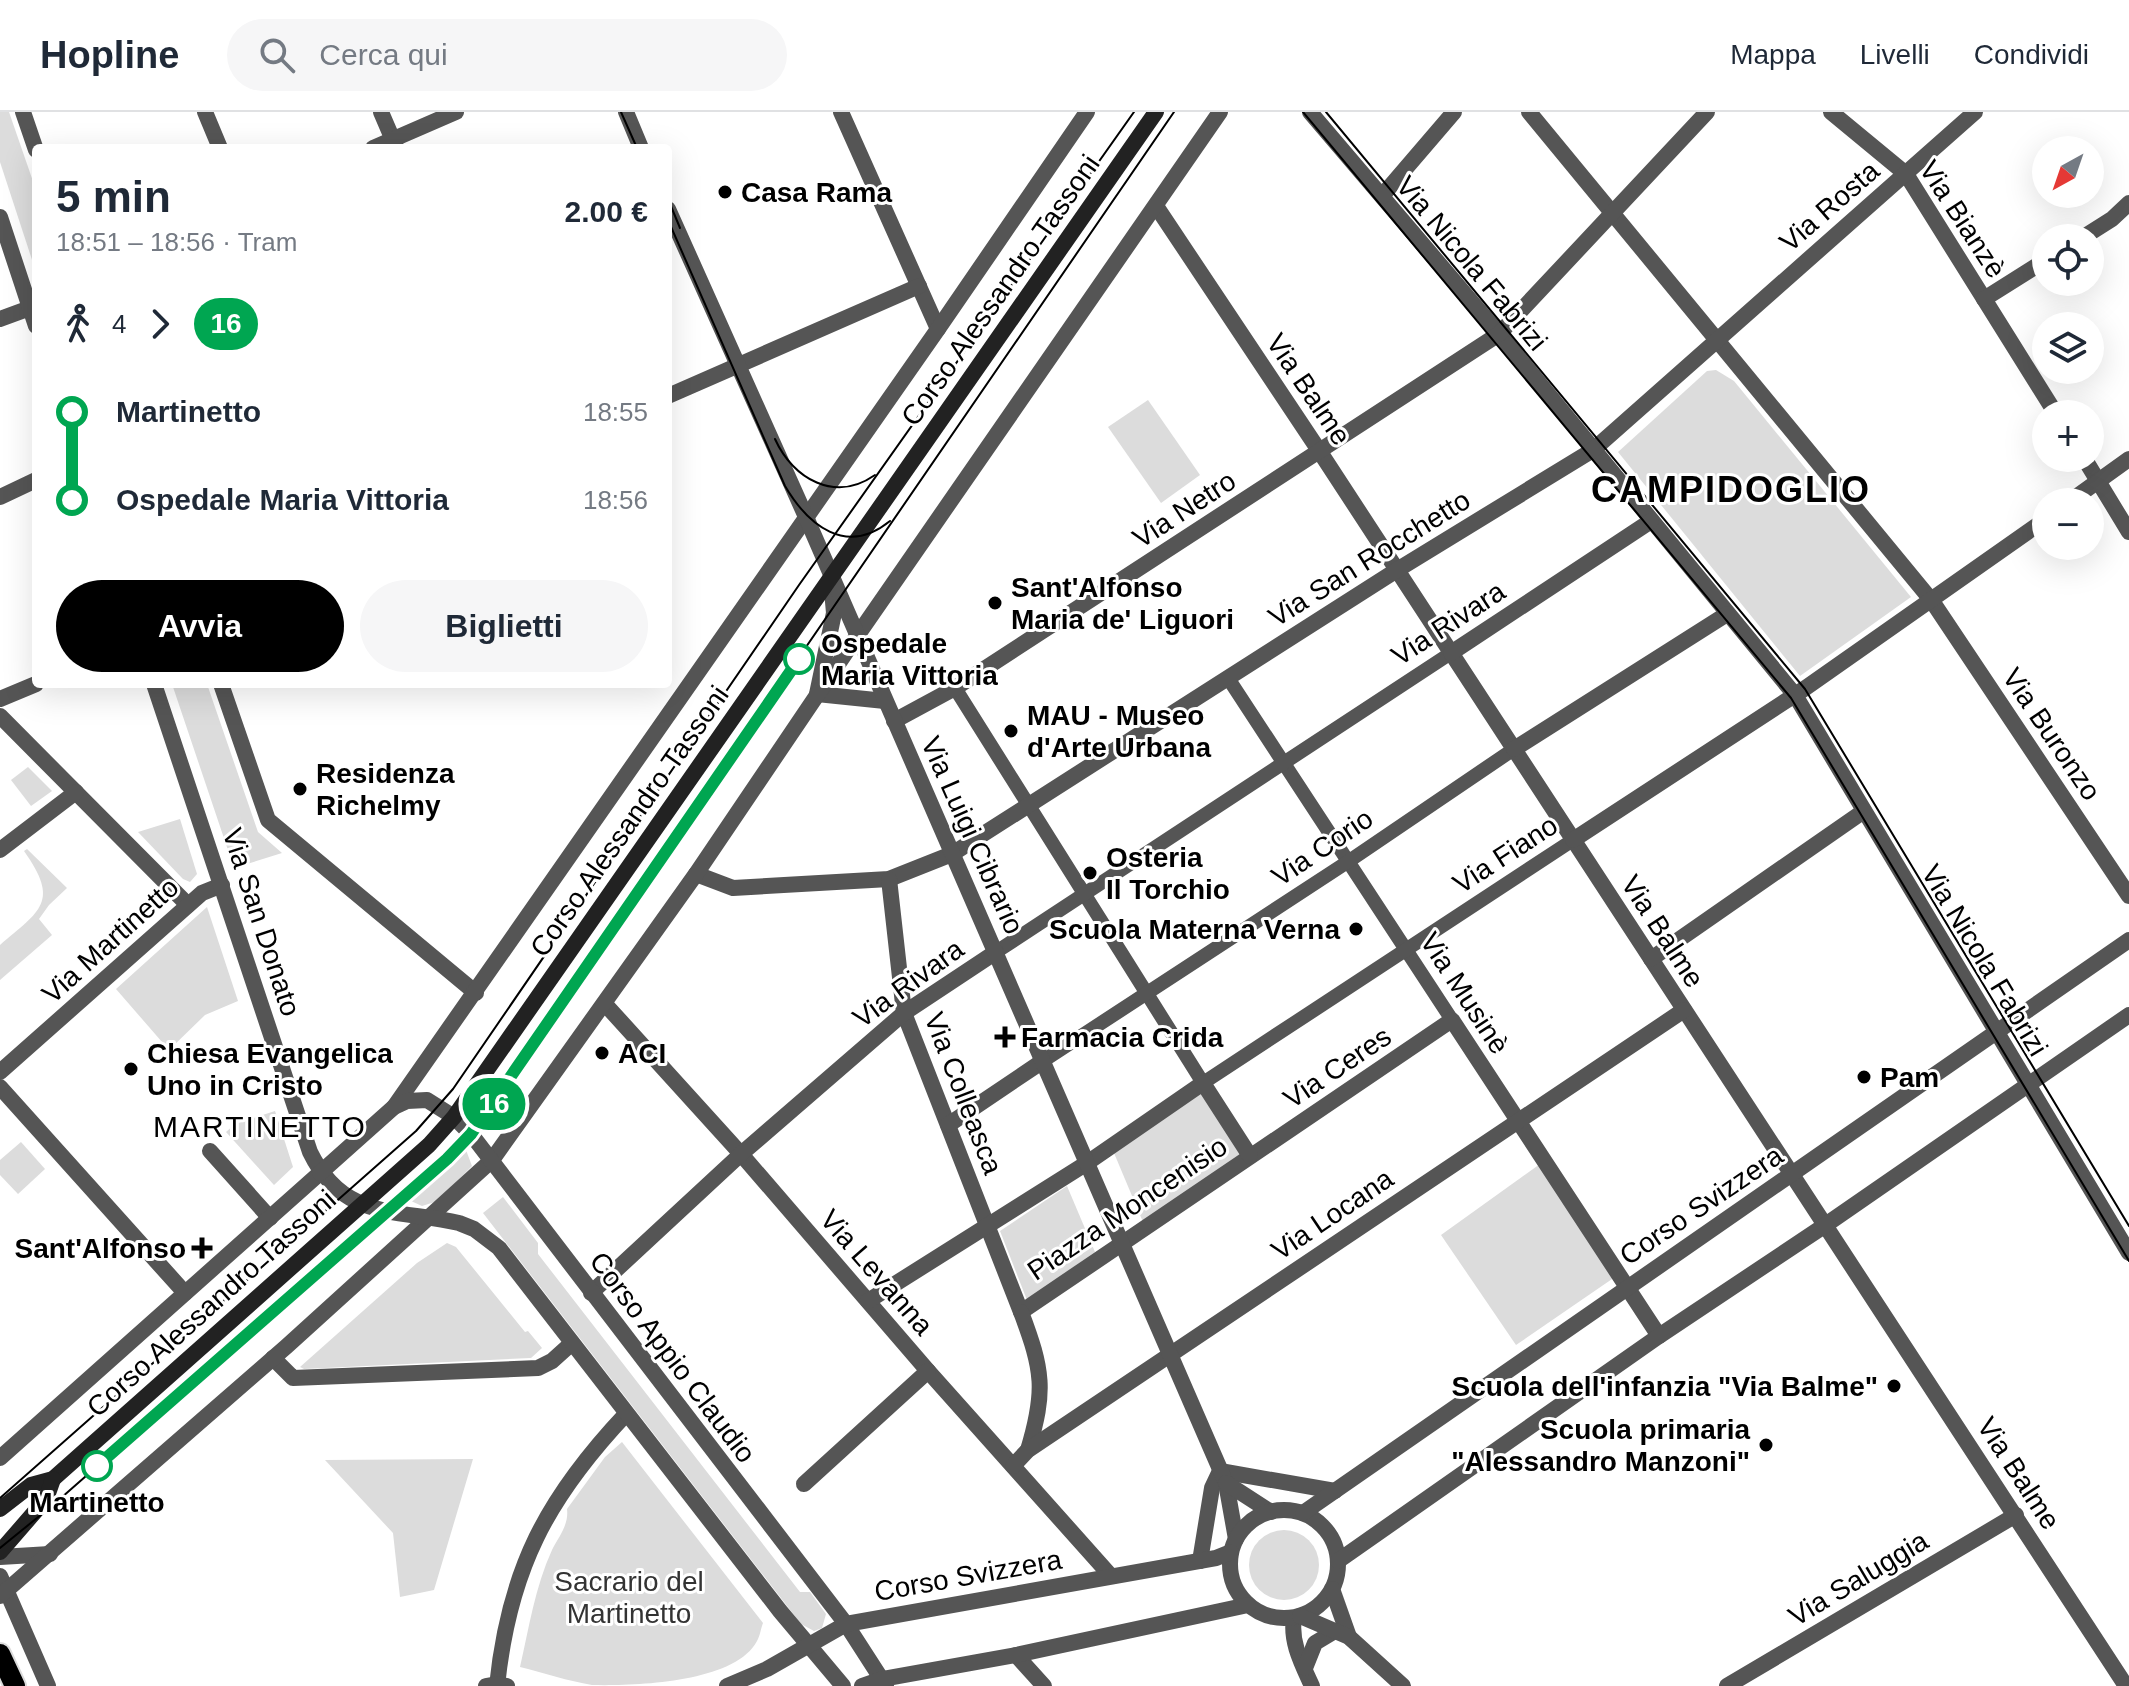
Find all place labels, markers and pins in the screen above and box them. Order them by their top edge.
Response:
place label: Casa Rama [741,177,892,208]
marker: Casa Rama [716,183,734,201]
place label: Sant'Alfonso Maria de' Liguori [1011,572,1234,635]
marker: Sant'Alfonso Maria de' Liguori [986,594,1004,612]
place label: Ospedale Maria Vittoria [821,628,998,691]
marker: Ospedale Maria Vittoria [784,644,814,674]
place label: MAU - Museo d'Arte Urbana [1027,700,1211,763]
marker: MAU - Museo d'Arte Urbana [1002,722,1020,740]
place label: Residenza Richelmy [316,758,455,821]
marker: Residenza Richelmy [291,780,309,798]
place label: Osteria Il Torchio [1106,842,1230,905]
marker: Osteria Il Torchio [1081,864,1099,882]
place label: Scuola Materna Verna [1049,914,1340,945]
marker: Scuola Materna Verna [1347,920,1365,938]
place label: Farmacia Crida [1021,1022,1224,1053]
marker: Farmacia Crida [996,1028,1014,1046]
place label: Chiesa Evangelica Uno in Cristo [147,1038,393,1101]
place label: ACI [618,1038,666,1069]
marker: ACI [593,1044,611,1062]
marker: Chiesa Evangelica Uno in Cristo [122,1060,140,1078]
place label: Pam [1880,1062,1939,1093]
marker: Pam [1855,1068,1873,1086]
place label: Sant'Alfonso [14,1233,186,1264]
marker: Sant'Alfonso [193,1239,211,1257]
place label: Scuola dell'infanzia "Via Balme" [1452,1371,1878,1402]
marker: Scuola dell'infanzia "Via Balme" [1885,1377,1903,1395]
place label: Scuola primaria "Alessandro Manzoni" [1451,1414,1750,1477]
marker: Scuola primaria "Alessandro Manzoni" [1757,1436,1775,1454]
marker: Martinetto [82,1451,112,1481]
place label: Martinetto [29,1487,165,1518]

